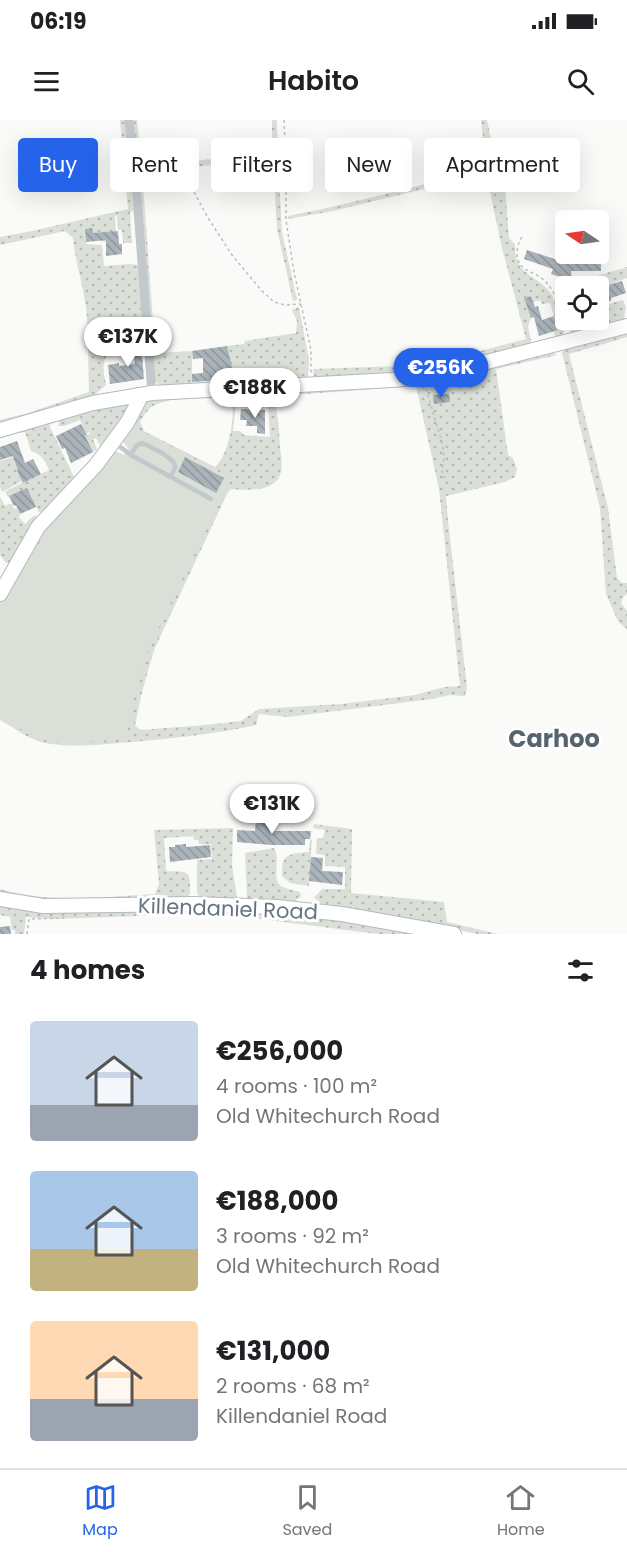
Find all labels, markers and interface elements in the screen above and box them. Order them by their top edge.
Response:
text: 06:19 [30,6,86,37]
text: Habito [268,62,359,99]
icon: menu [30,65,63,98]
icon: search [564,65,597,98]
chip: Buy [18,138,98,192]
chip: Rent [110,138,199,192]
chip: Filters [211,138,313,192]
chip: New [325,138,412,192]
chip: Apartment [424,138,580,192]
north arrow [555,210,609,264]
map controls [555,210,609,330]
button: locate [555,276,609,330]
pin: €137K [86,317,170,368]
text: €137K [98,322,158,350]
pin: €256K [399,348,483,399]
text: €256K [407,353,475,381]
pin: €188K [213,368,297,419]
text: €188K [223,373,287,401]
district label: Carhoo [508,722,600,755]
pin: €131K [230,784,314,835]
text: €131K [244,789,301,817]
street label: Killendaniel Road [138,891,318,926]
text: 4 homes [30,952,145,988]
icon: filters [564,954,597,987]
text: €256,000 [216,1033,343,1069]
icon: home [78,1045,150,1117]
text: 4 rooms · 100 m² [216,1072,377,1100]
text: Old Whitechurch Road [216,1102,440,1130]
text: €188,000 [216,1183,339,1219]
icon: home [78,1195,150,1267]
text: 3 rooms · 92 m² [216,1222,369,1250]
text: Old Whitechurch Road [216,1252,440,1280]
text: €131,000 [216,1333,330,1369]
icon: home [78,1345,150,1417]
text: 2 rooms · 68 m² [216,1372,370,1400]
text: Killendaniel Road [216,1402,387,1430]
tab: Map [82,1481,118,1542]
tab: Saved [282,1481,332,1542]
tab: Home [497,1481,545,1542]

